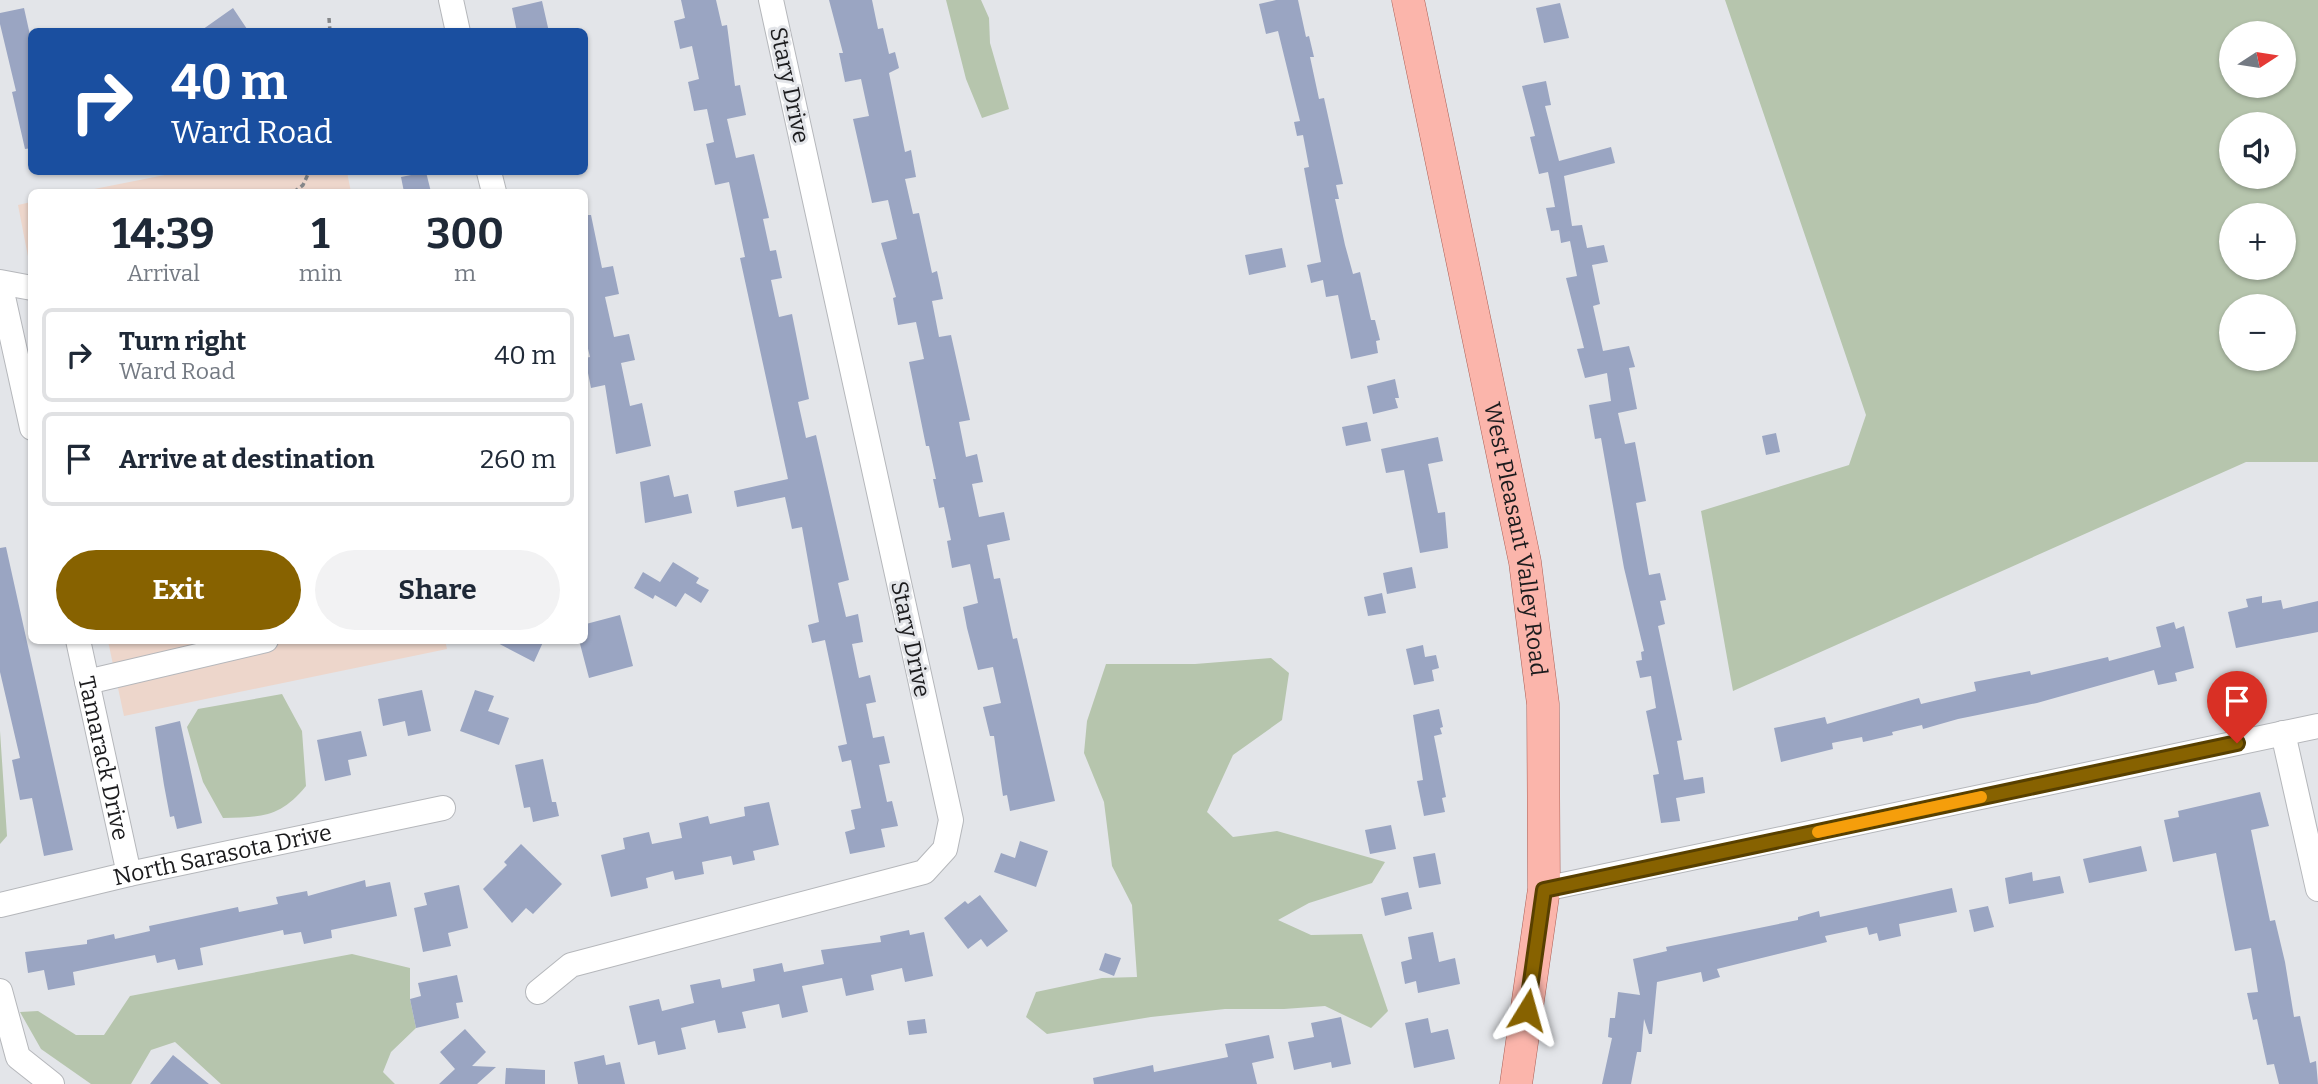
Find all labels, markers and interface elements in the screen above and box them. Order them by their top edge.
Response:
north arrow [2219,21,2296,98]
map controls [2219,21,2296,371]
street label: Stary Drive [764,24,816,146]
text: 40 m [171,53,288,112]
icon: right [56,56,147,147]
button: sound [2219,112,2296,189]
text: Ward Road [171,113,333,151]
button: + [2219,203,2296,280]
text: 14:39 [112,209,215,259]
text: 1 [311,209,330,259]
text: 300 [426,209,504,259]
text: Arrival [127,259,200,287]
text: min [299,259,342,287]
text: m [454,259,476,287]
button: − [2219,294,2296,371]
text: Turn right [119,326,246,357]
icon: right [60,336,98,374]
text: 40 m [494,340,556,371]
text: Ward Road [119,357,235,385]
street label: West Pleasant Valley Road [1478,400,1553,678]
icon: arrive [60,440,98,478]
text: Arrive at destination [119,444,374,475]
text: 260 m [480,444,556,475]
button: Exit [56,550,301,630]
button: Share [315,550,560,630]
street label: Stary Drive [885,578,937,700]
pin [2207,671,2267,743]
street label: Tamarack Drive [72,674,135,843]
icon: arrive [2218,682,2256,720]
street label: North Sarasota Drive [110,818,334,891]
position arrow [1490,973,1564,1047]

